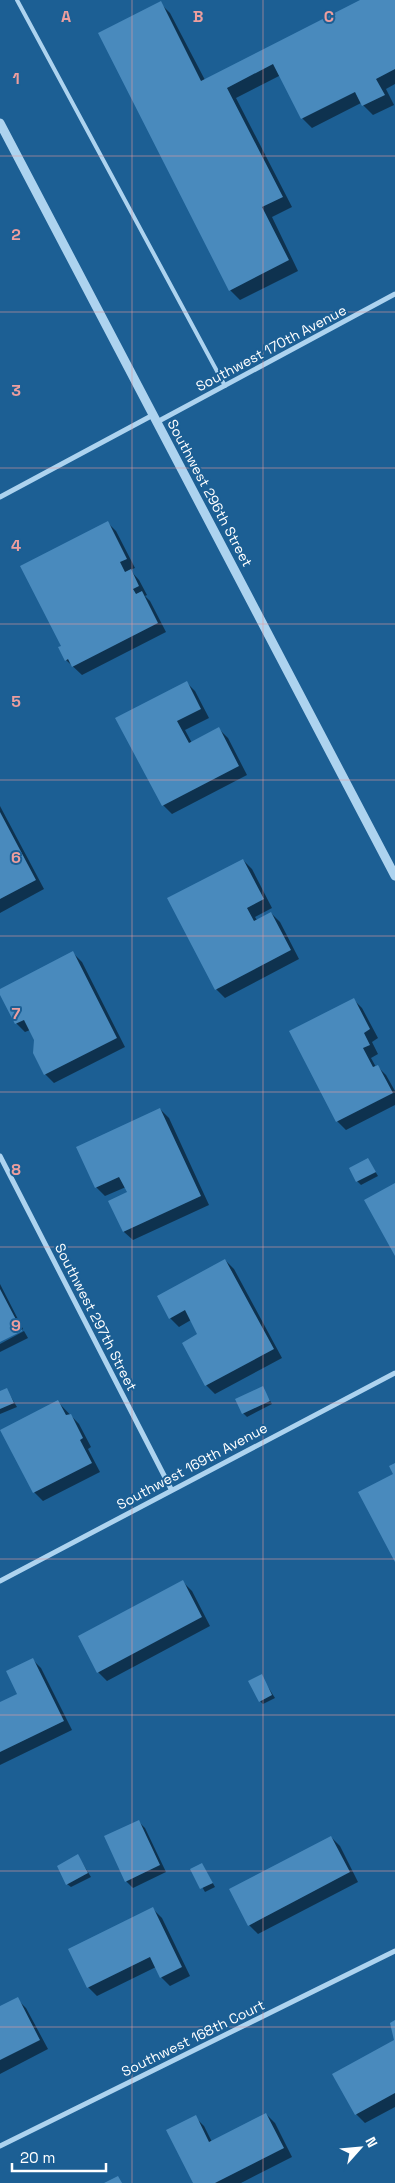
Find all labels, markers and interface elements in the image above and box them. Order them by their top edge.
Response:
text: A [61,6,71,27]
text: B [193,6,203,27]
text: C [324,6,334,27]
text: 1 [12,68,20,89]
text: 2 [11,224,21,245]
street label: Southwest 170th Avenue [193,301,349,395]
text: 3 [11,380,21,401]
street label: Southwest 296th Street [163,416,257,570]
text: 4 [11,535,21,556]
text: 5 [11,691,21,712]
text: 6 [11,847,21,868]
text: 7 [12,1003,21,1024]
text: 8 [11,1159,21,1180]
street label: Southwest 297th Street [51,1240,141,1394]
text: 9 [11,1315,21,1336]
street label: Southwest 169th Avenue [113,1419,271,1513]
street label: Southwest 168th Court [118,1995,268,2081]
north arrow [335,2123,385,2173]
text: N [361,2134,382,2150]
scale bar [12,2140,106,2172]
text: 20 m [20,2148,55,2167]

